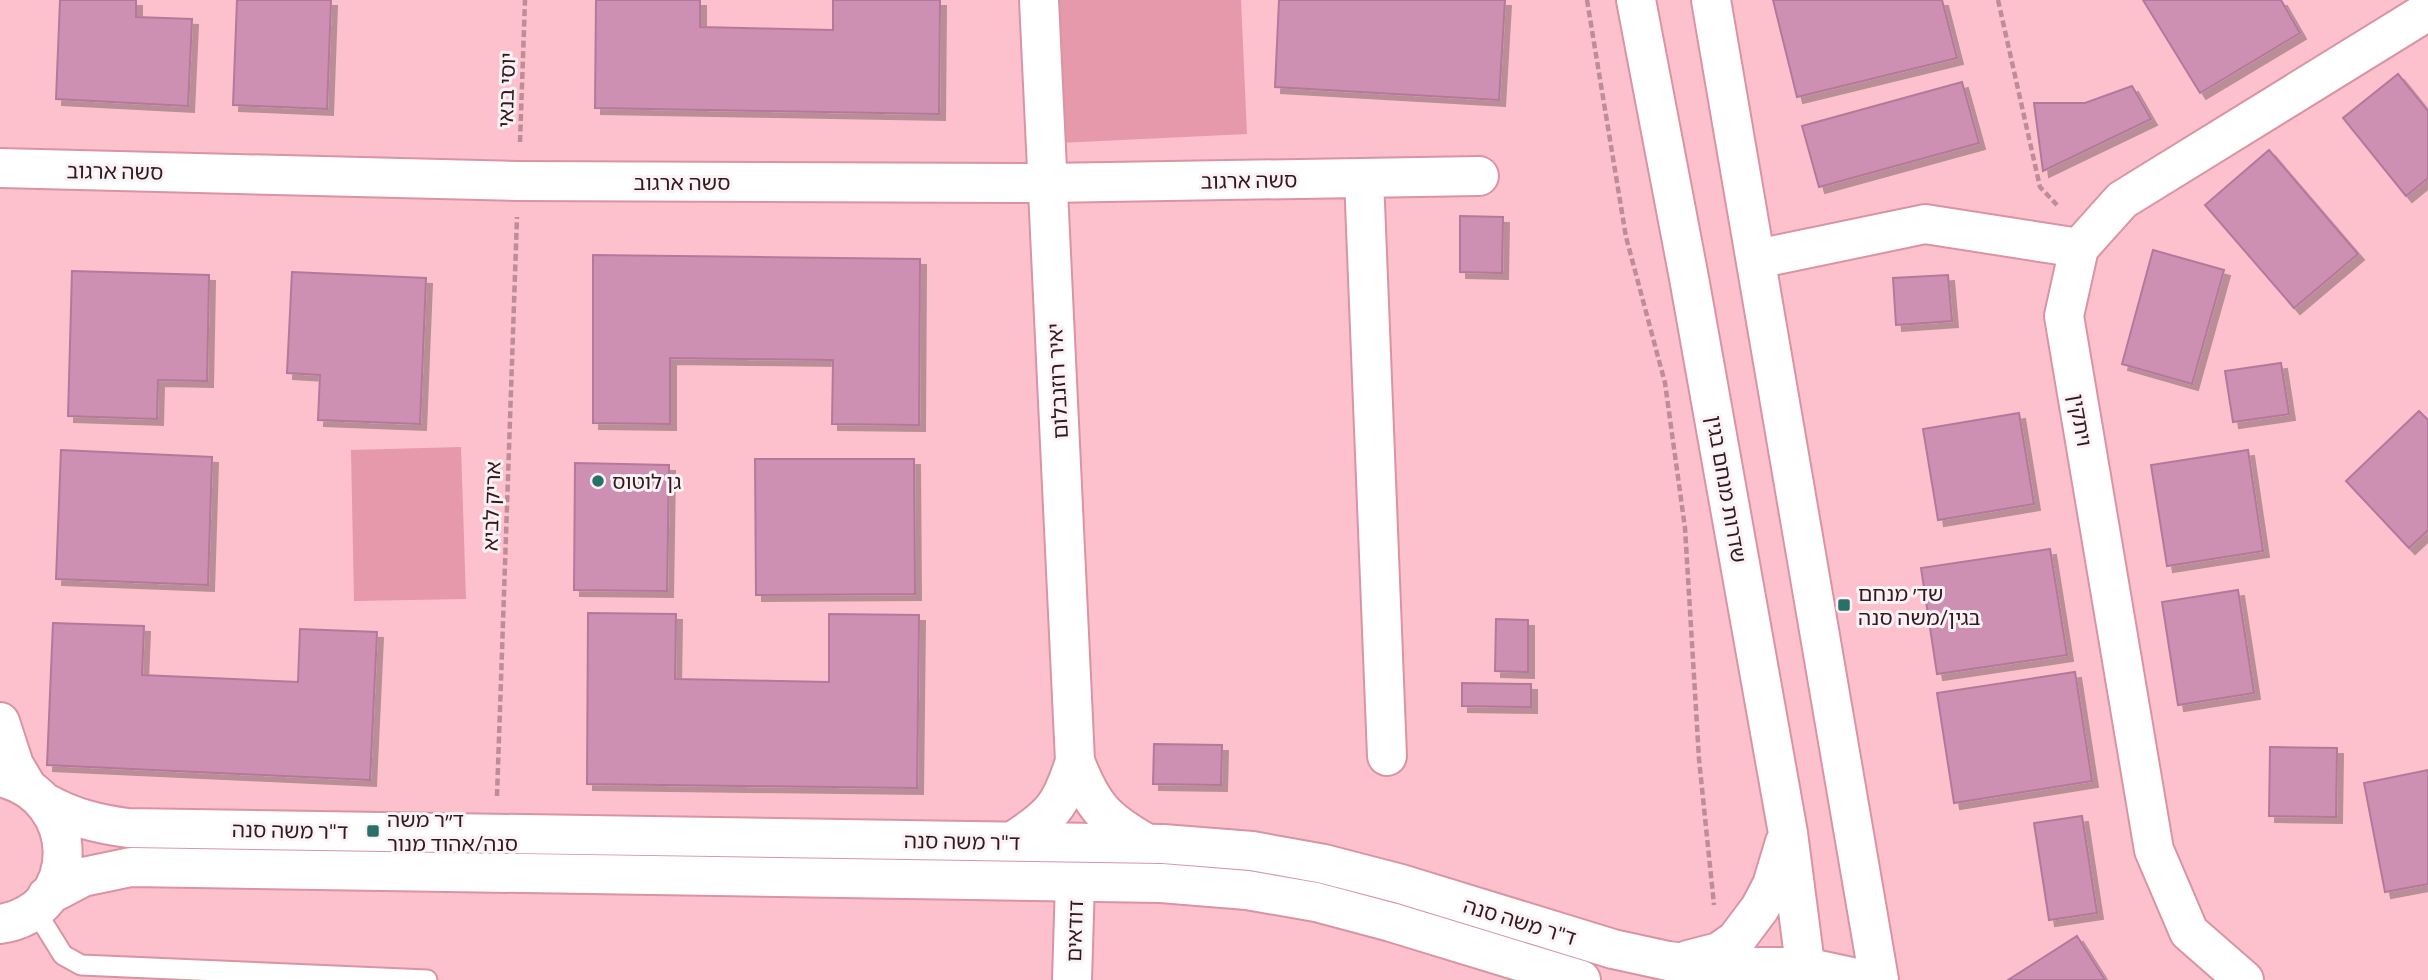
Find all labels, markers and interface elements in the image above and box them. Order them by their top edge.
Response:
street label: יוסי בנאי [489,52,523,128]
street label: סשה ארגוב [66,154,164,188]
street label: סשה ארגוב [1200,163,1298,197]
street label: סשה ארגוב [634,166,730,198]
street label: יאיר רוזנבלום [1038,322,1076,440]
street label: ויתקין [2061,391,2101,449]
street label: שדרות מנחם בגין [1698,413,1756,565]
street label: אריק לביא [473,461,509,551]
place label: גן לוטוס [612,465,681,497]
marker: גן לוטוס [590,473,606,489]
place label: שד׳ מנחם בגין/משה סנה [1858,577,1981,633]
marker: שד׳ מנחם בגין/משה סנה [1836,597,1852,613]
place label: ד״ר משה סנה/אהוד מנור [387,803,518,859]
street label: ד"ר משה סנה [232,813,348,847]
marker: ד״ר משה סנה/אהוד מנור [365,823,381,839]
street label: ד"ר משה סנה [904,824,1020,858]
street label: ד"ר משה סנה [1460,889,1580,953]
street label: דודאים [1057,900,1091,962]

